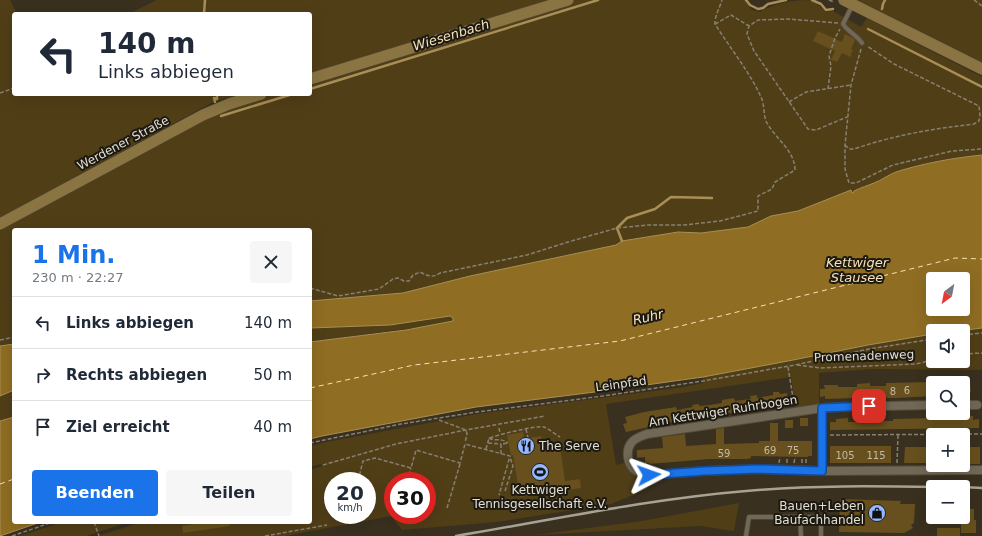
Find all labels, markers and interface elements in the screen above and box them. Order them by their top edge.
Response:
water label: Wiesenbach [411,16,491,54]
text: 140 m [98,27,195,60]
icon: left [32,28,84,80]
text: Links abbiegen [98,61,234,82]
street label: Werdener Straße [75,113,171,173]
text: 1 Min. [32,241,115,269]
button: close [250,241,292,283]
water label: Kettwiger Stausee [826,255,890,285]
text: 230 m · 22:27 [32,270,123,285]
north arrow [926,272,970,316]
map controls [926,272,970,524]
water label: Ruhr [631,306,666,328]
icon: left [32,312,54,334]
text: Links abbiegen [66,314,194,332]
text: 140 m [244,314,292,332]
button: sound [926,324,970,368]
street label: Promenadenweg [814,347,914,365]
icon: right [32,364,54,386]
text: Rechts abbiegen [66,366,207,384]
text: 50 m [254,366,292,384]
street label: Leinpfad [594,373,648,395]
button: search [926,376,970,420]
house number: 6 [904,385,910,396]
house number: 8 [890,386,896,397]
pin [852,389,886,423]
street label: Am Kettwiger Ruhrbogen [648,392,798,430]
icon: arrive [858,395,880,417]
icon: arrive [32,416,54,438]
text: Ziel erreicht [66,418,170,436]
text: 40 m [254,418,292,436]
button: + [926,428,970,472]
restaurant icon: The Serve [516,436,536,456]
place label: The Serve [538,439,600,453]
house number: 69 [764,445,776,456]
house number: 75 [787,445,799,456]
house number: 59 [718,448,730,459]
house number: 105 [835,450,855,461]
house number: 115 [866,450,886,461]
position arrow [628,454,670,496]
sports icon: Kettwiger Tennisgesellschaft e.V. [530,462,550,482]
button: Beenden [32,470,158,516]
button: Teilen [166,470,292,516]
speed limit sign: 30 [384,472,436,524]
button: − [926,480,970,524]
text: 20 [336,481,364,505]
place label: Kettwiger Tennisgesellschaft e.V. [472,483,607,511]
place label: Bauen+Leben Baufachhandel [774,499,864,527]
text: km/h [337,502,363,513]
shop icon: Bauen+Leben Baufachhandel [867,503,887,523]

